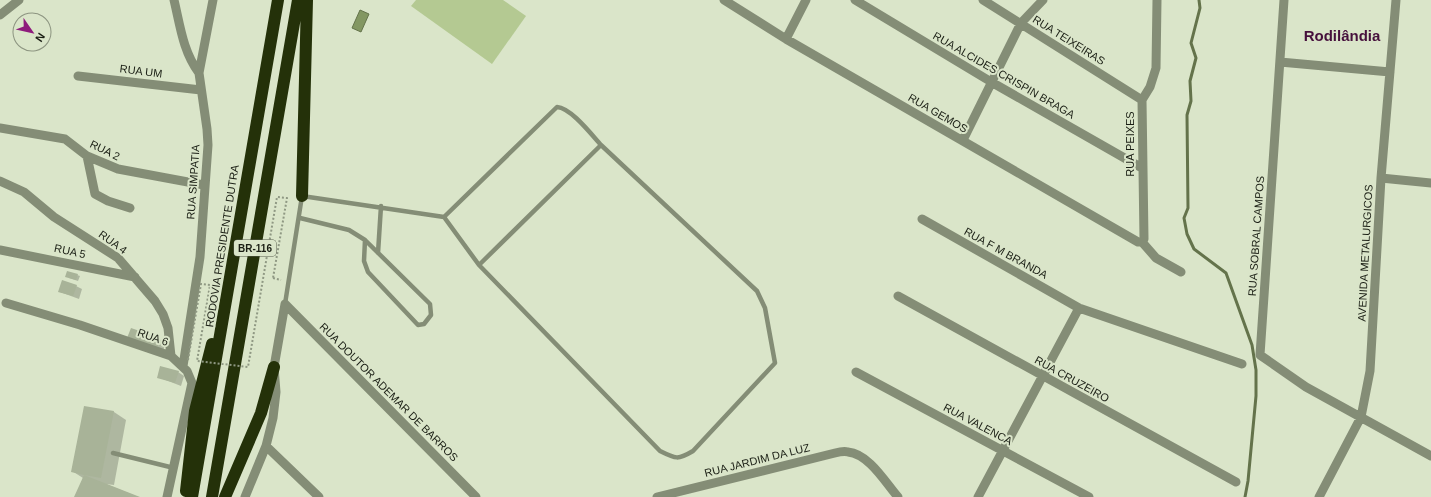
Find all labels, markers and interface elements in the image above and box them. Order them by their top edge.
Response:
north arrow [12,12,52,52]
street label: RUA TEIXEIRAS [1031,13,1107,67]
district label: Rodilândia [1304,27,1381,44]
street label: RUA ALCIDES CRISPIN BRAGA [931,29,1077,121]
text: N [33,31,47,44]
street label: RUA UM [119,62,163,80]
street label: RUA GEMOS [906,91,970,135]
street label: RUA PEIXES [1124,111,1136,177]
street label: RUA 2 [88,138,122,162]
street label: RUA SIMPATIA [184,143,202,220]
street label: RODOVIA PRESIDENTE DUTRA [203,163,241,328]
street label: RUA SOBRAL CAMPOS [1246,175,1266,297]
street label: AVENIDA METALURGICOS [1355,184,1375,322]
street label: RUA F M BRANDA [962,225,1050,281]
street label: RUA 4 [97,228,129,256]
road number: BR-116 [234,240,276,256]
street label: RUA 5 [53,242,87,260]
street label: RUA DOUTOR ADEMAR DE BARROS [317,320,461,464]
street label: RUA 6 [136,326,170,348]
street label: RUA CRUZEIRO [1033,354,1112,405]
street label: RUA VALENCA [942,401,1015,447]
street label: RUA JARDIM DA LUZ [703,441,811,479]

